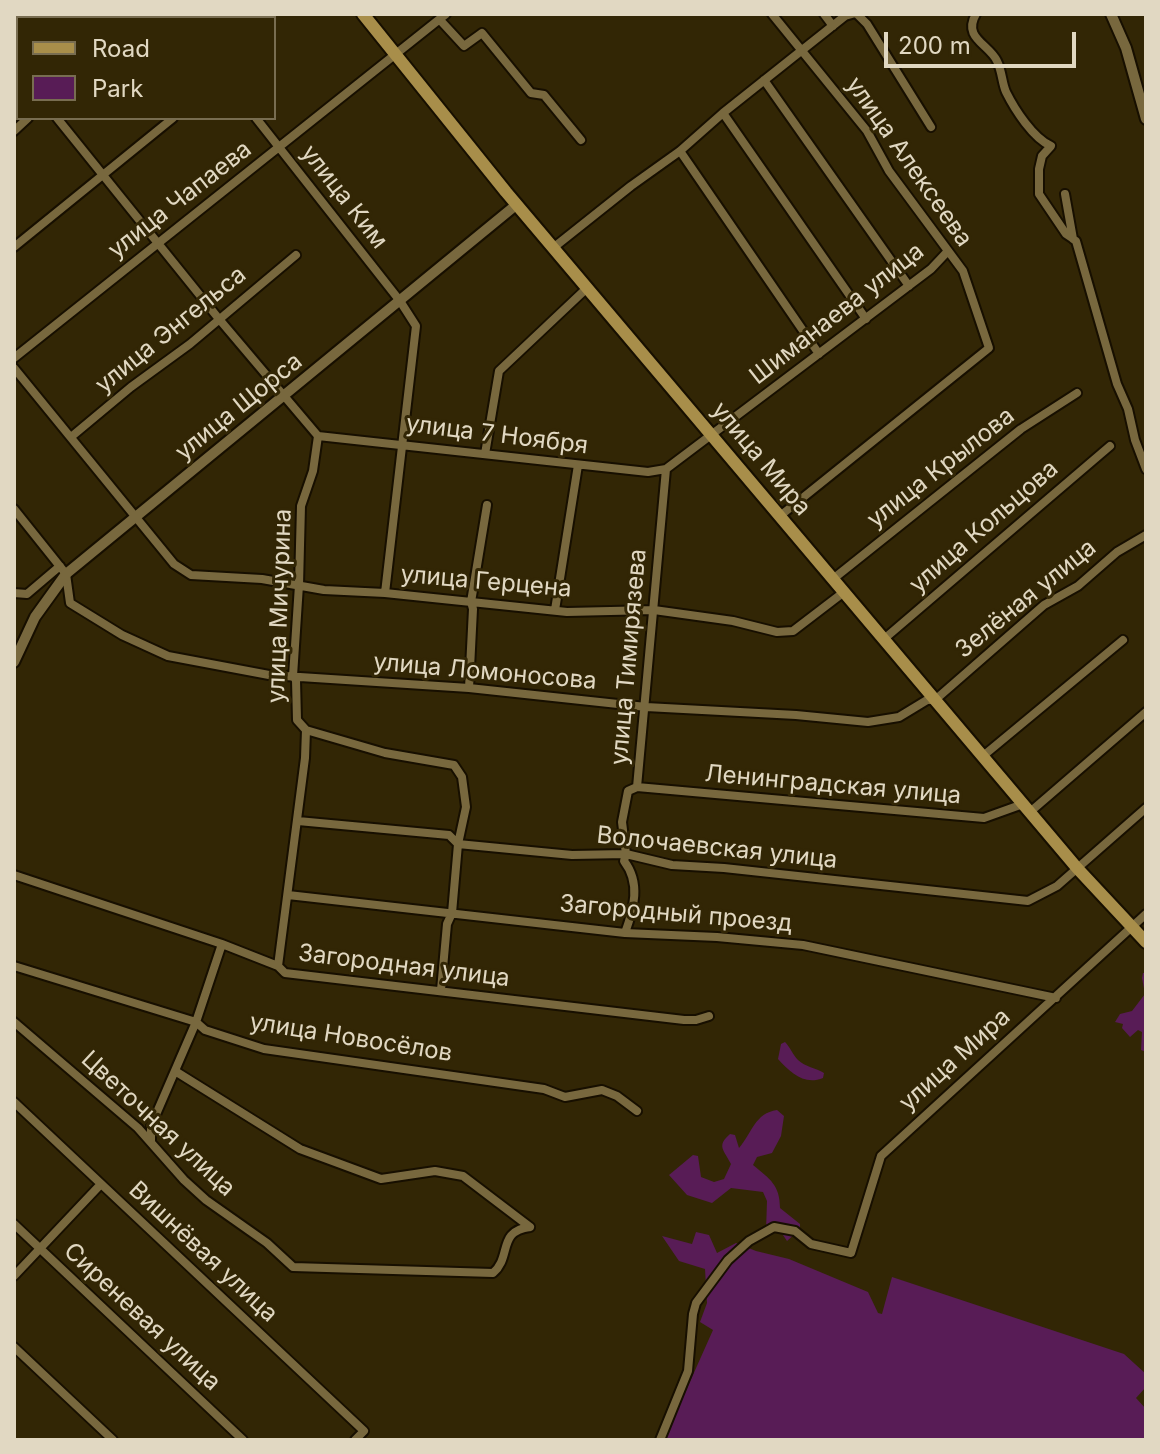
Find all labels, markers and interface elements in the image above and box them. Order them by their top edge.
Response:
legend [16,16,276,120]
scale bar [888,16,1080,66]
text: 200 m [898,31,971,60]
text: Road [92,34,150,63]
street label: улица Алексеева [840,72,978,252]
text: Park [92,74,143,103]
street label: улица Чапаева [103,135,257,265]
street label: улица Ким [295,139,393,255]
street label: Шиманаева улица [744,237,930,391]
street label: улица Энгельса [90,260,252,400]
street label: улица Щорса [170,347,308,467]
street label: улица Мира [705,396,817,522]
street label: улица Крылова [862,402,1020,534]
street label: улица 7 Ноября [404,410,590,460]
street label: улица Кольцова [904,455,1064,599]
street label: улица Мичурина [262,508,298,704]
street label: Зелёная улица [950,534,1102,664]
street label: улица Тимирязева [605,548,653,766]
street label: улица Герцена [399,560,573,604]
street label: улица Ломоносова [372,648,598,696]
street label: Ленинградская улица [704,759,962,811]
street label: Волочаевская улица [595,821,839,875]
street label: Загородный проезд [558,889,794,939]
street label: Загородная улица [297,939,511,993]
street label: улица Мира [894,1003,1016,1117]
street label: улица Новосёлов [248,1008,454,1068]
street label: Цветочная улица [75,1045,241,1203]
street label: Вишнёвая улица [123,1176,283,1328]
street label: Сиреневая улица [58,1237,226,1397]

